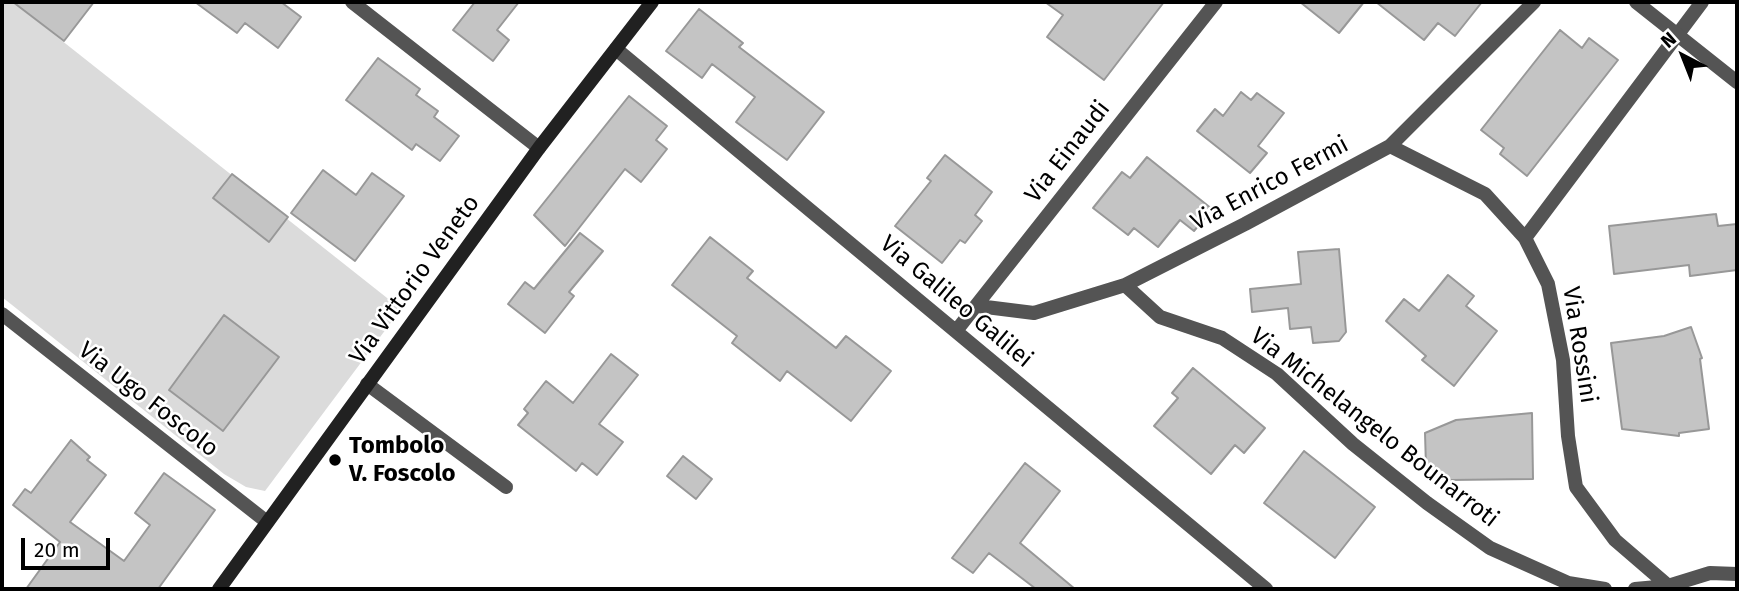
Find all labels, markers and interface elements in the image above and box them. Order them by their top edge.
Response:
north arrow [1648,21,1718,91]
text: N [1656,27,1681,53]
street label: Via Einaudi [1019,95,1117,209]
street label: Via Enrico Fermi [1186,130,1354,238]
street label: Via Vittorio Veneto [344,190,486,370]
street label: Via Galileo Galilei [874,230,1038,374]
street label: Via Rossini [1556,285,1602,405]
street label: Via Michelangelo Bounarroti [1244,322,1504,534]
street label: Via Ugo Foscolo [72,336,224,464]
place label: Tombolo V. Foscolo [349,432,455,488]
marker: Tombolo V. Foscolo [327,452,343,468]
scale bar [24,524,114,568]
text: 20 m [34,537,80,563]

